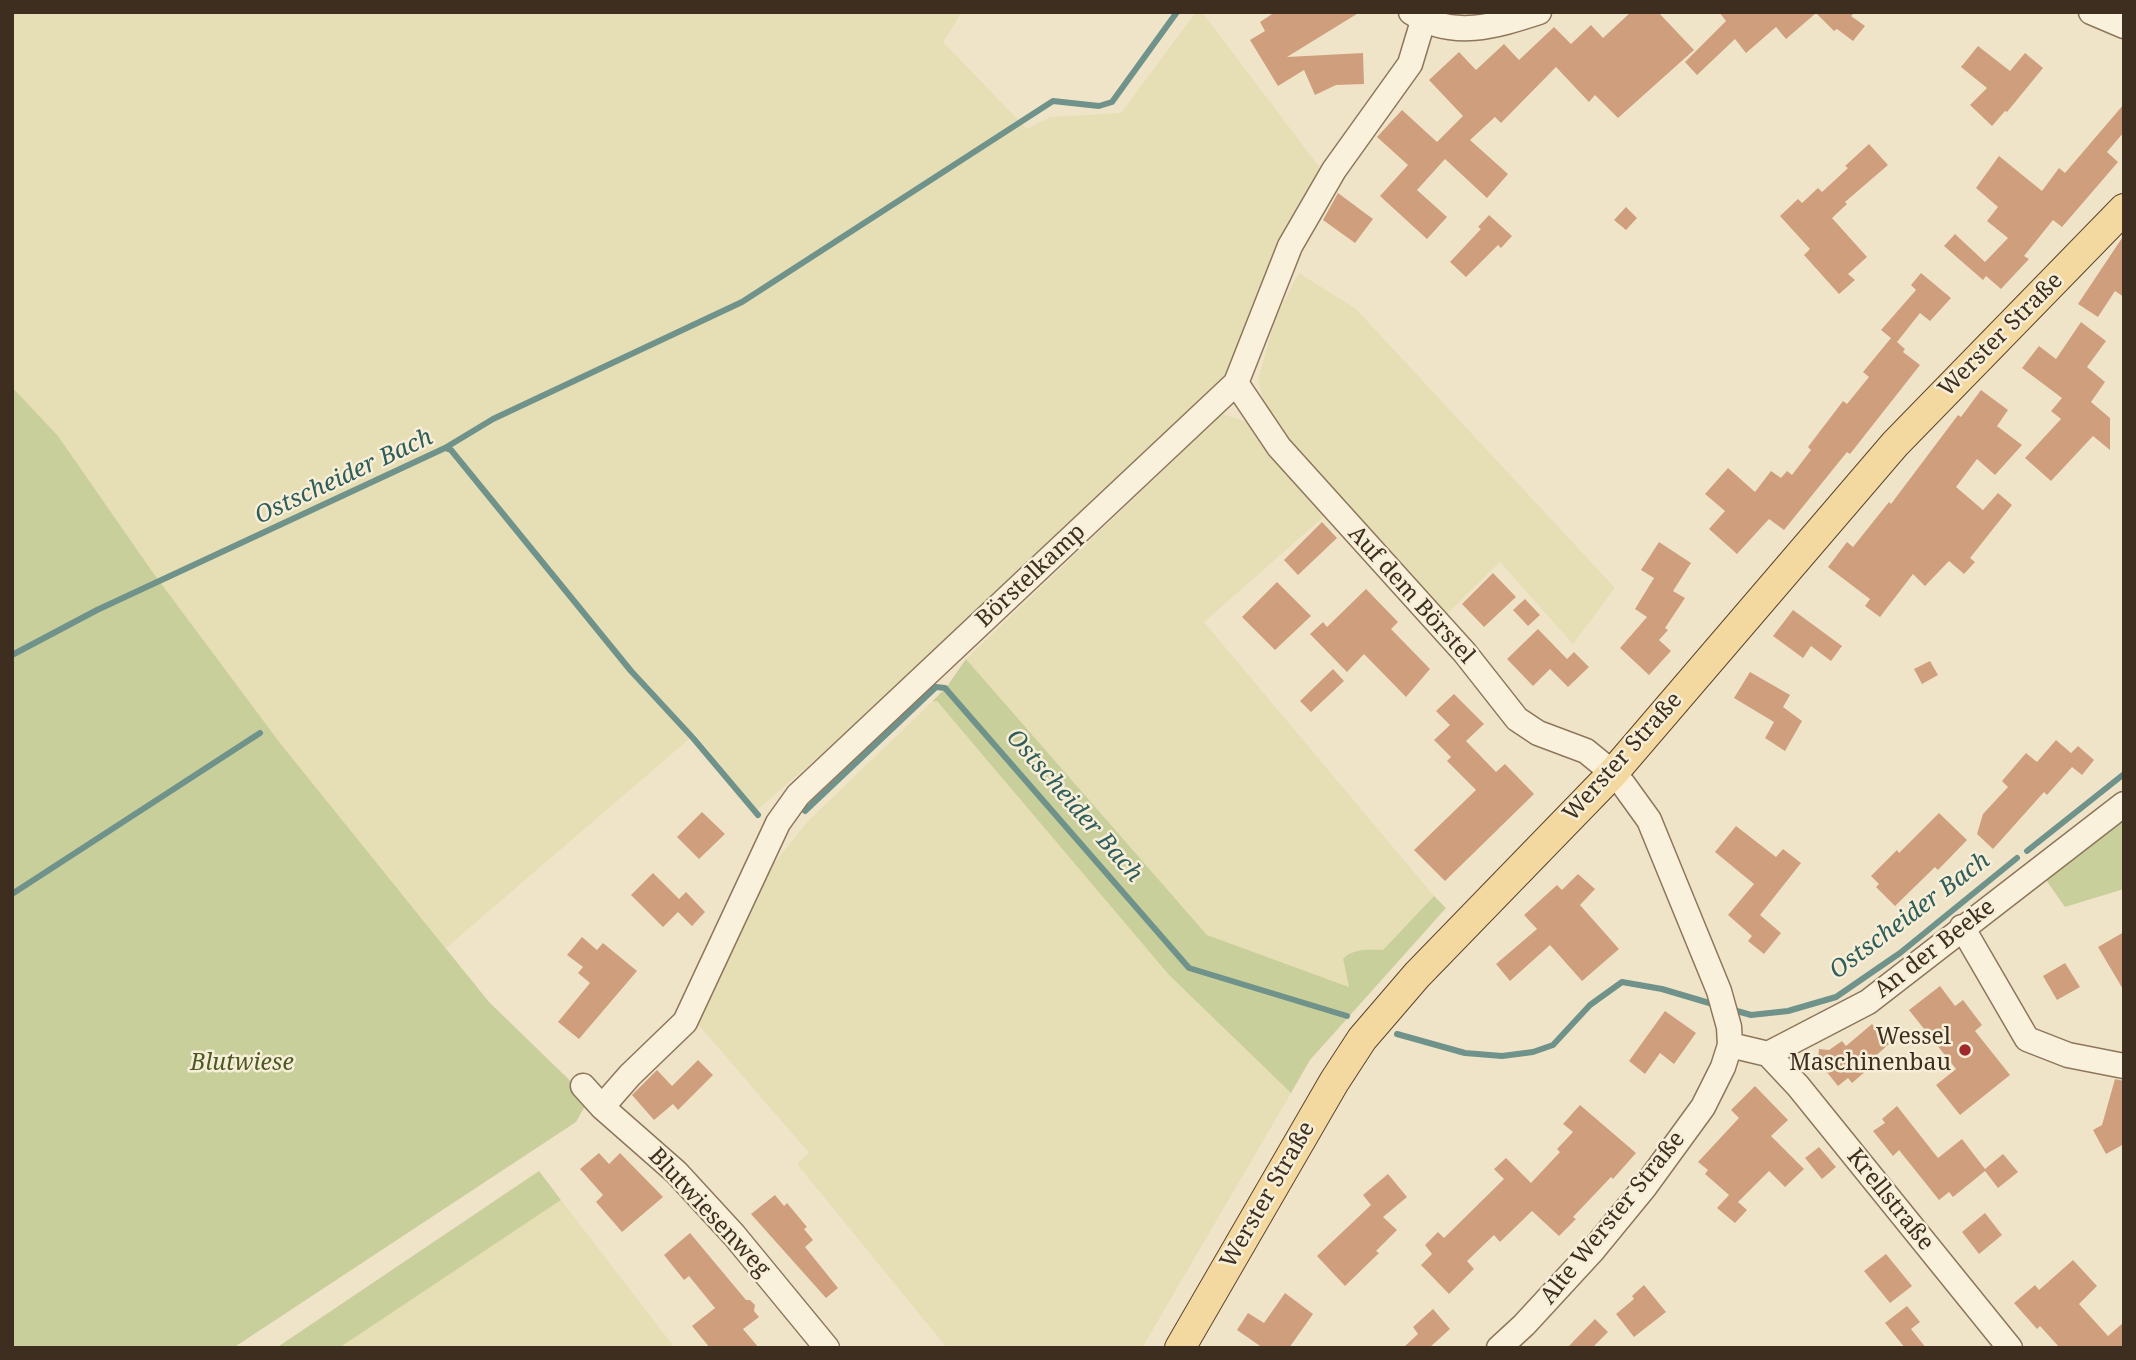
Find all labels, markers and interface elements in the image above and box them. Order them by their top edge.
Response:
street label: Werster Straße [1933,267,2069,403]
water label: Ostscheider Bach [250,423,438,531]
street label: Börstelkamp [971,518,1091,634]
street label: Auf dem Börstel [1342,520,1480,670]
street label: Werster Straße [1558,687,1688,827]
water label: Ostscheider Bach [1000,724,1148,888]
water label: Ostscheider Bach [1824,846,1996,986]
street label: An der Beeke [1869,893,2001,1005]
place label: Wessel Maschinenbau [1789,1023,1951,1077]
marker: Wessel Maschinenbau [1957,1042,1973,1058]
park label: Blutwiese [190,1049,294,1077]
street label: Werster Straße [1215,1117,1321,1273]
street label: Alte Werster Straße [1535,1126,1691,1310]
street label: Blutwiesenweg [642,1143,776,1283]
street label: Krellstraße [1841,1144,1939,1256]

